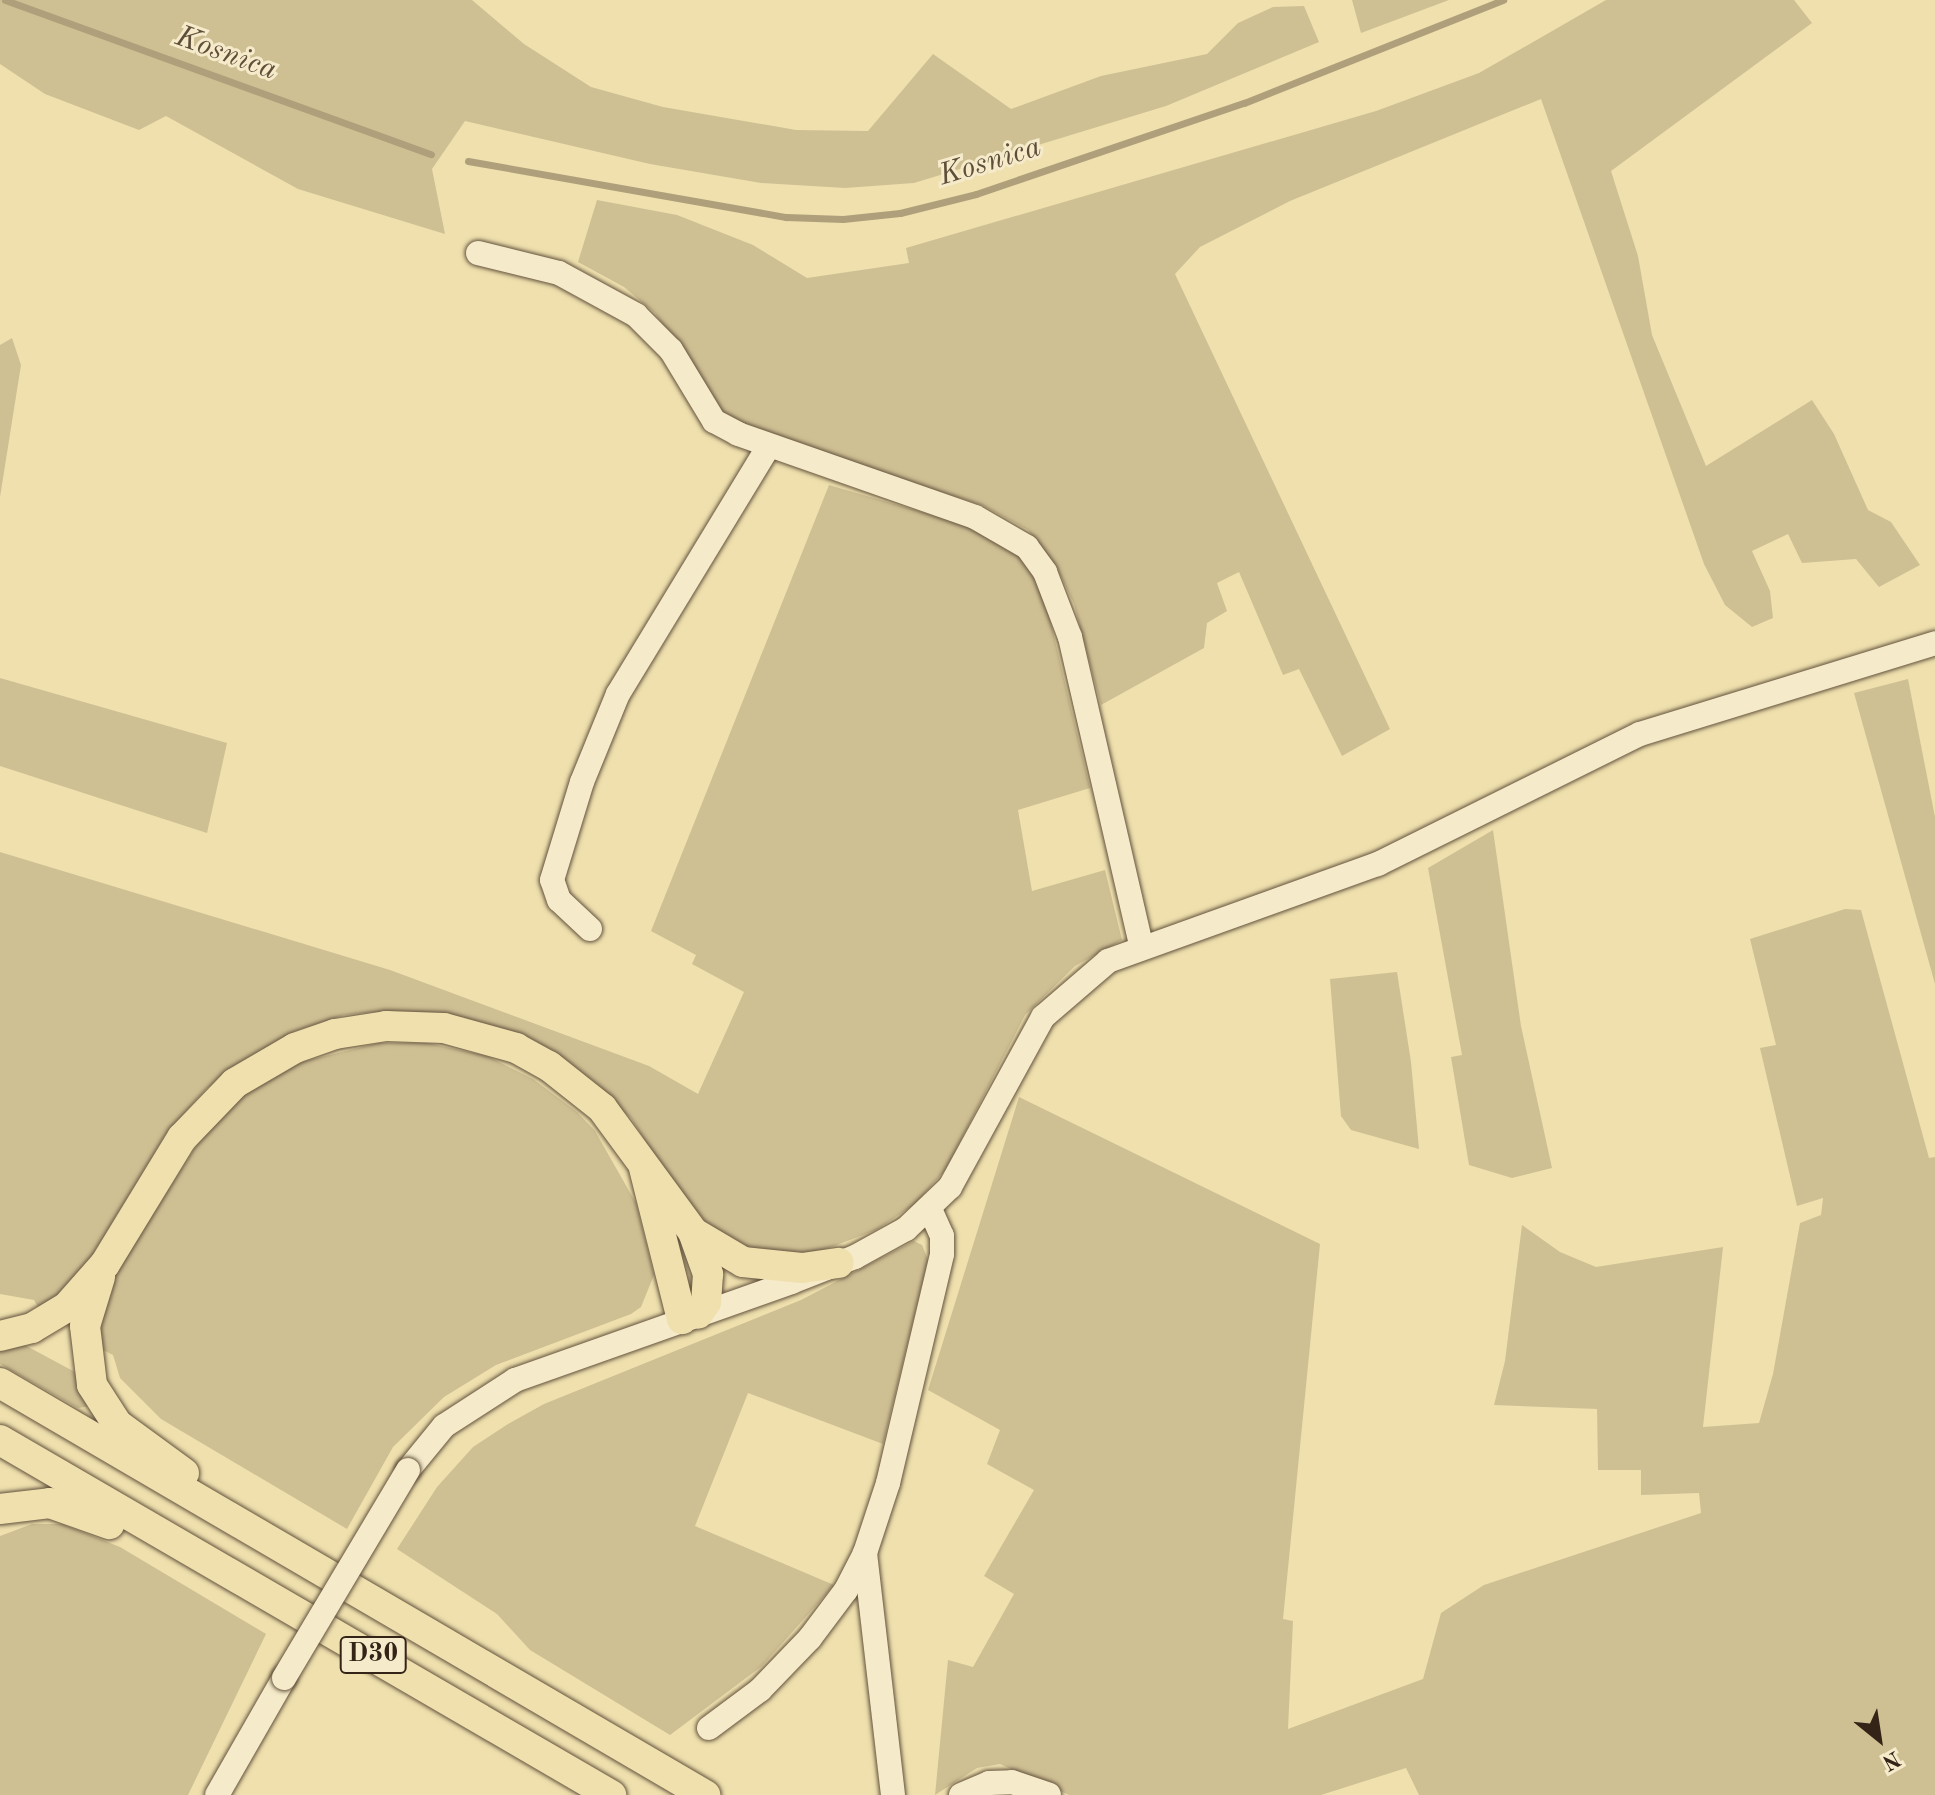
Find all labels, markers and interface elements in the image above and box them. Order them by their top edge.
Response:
water label: Kosnica [170,19,282,89]
water label: Kosnica [934,129,1046,195]
road number: D30 [339,1633,407,1677]
north arrow [1839,1699,1919,1779]
text: N [1878,1746,1904,1774]

